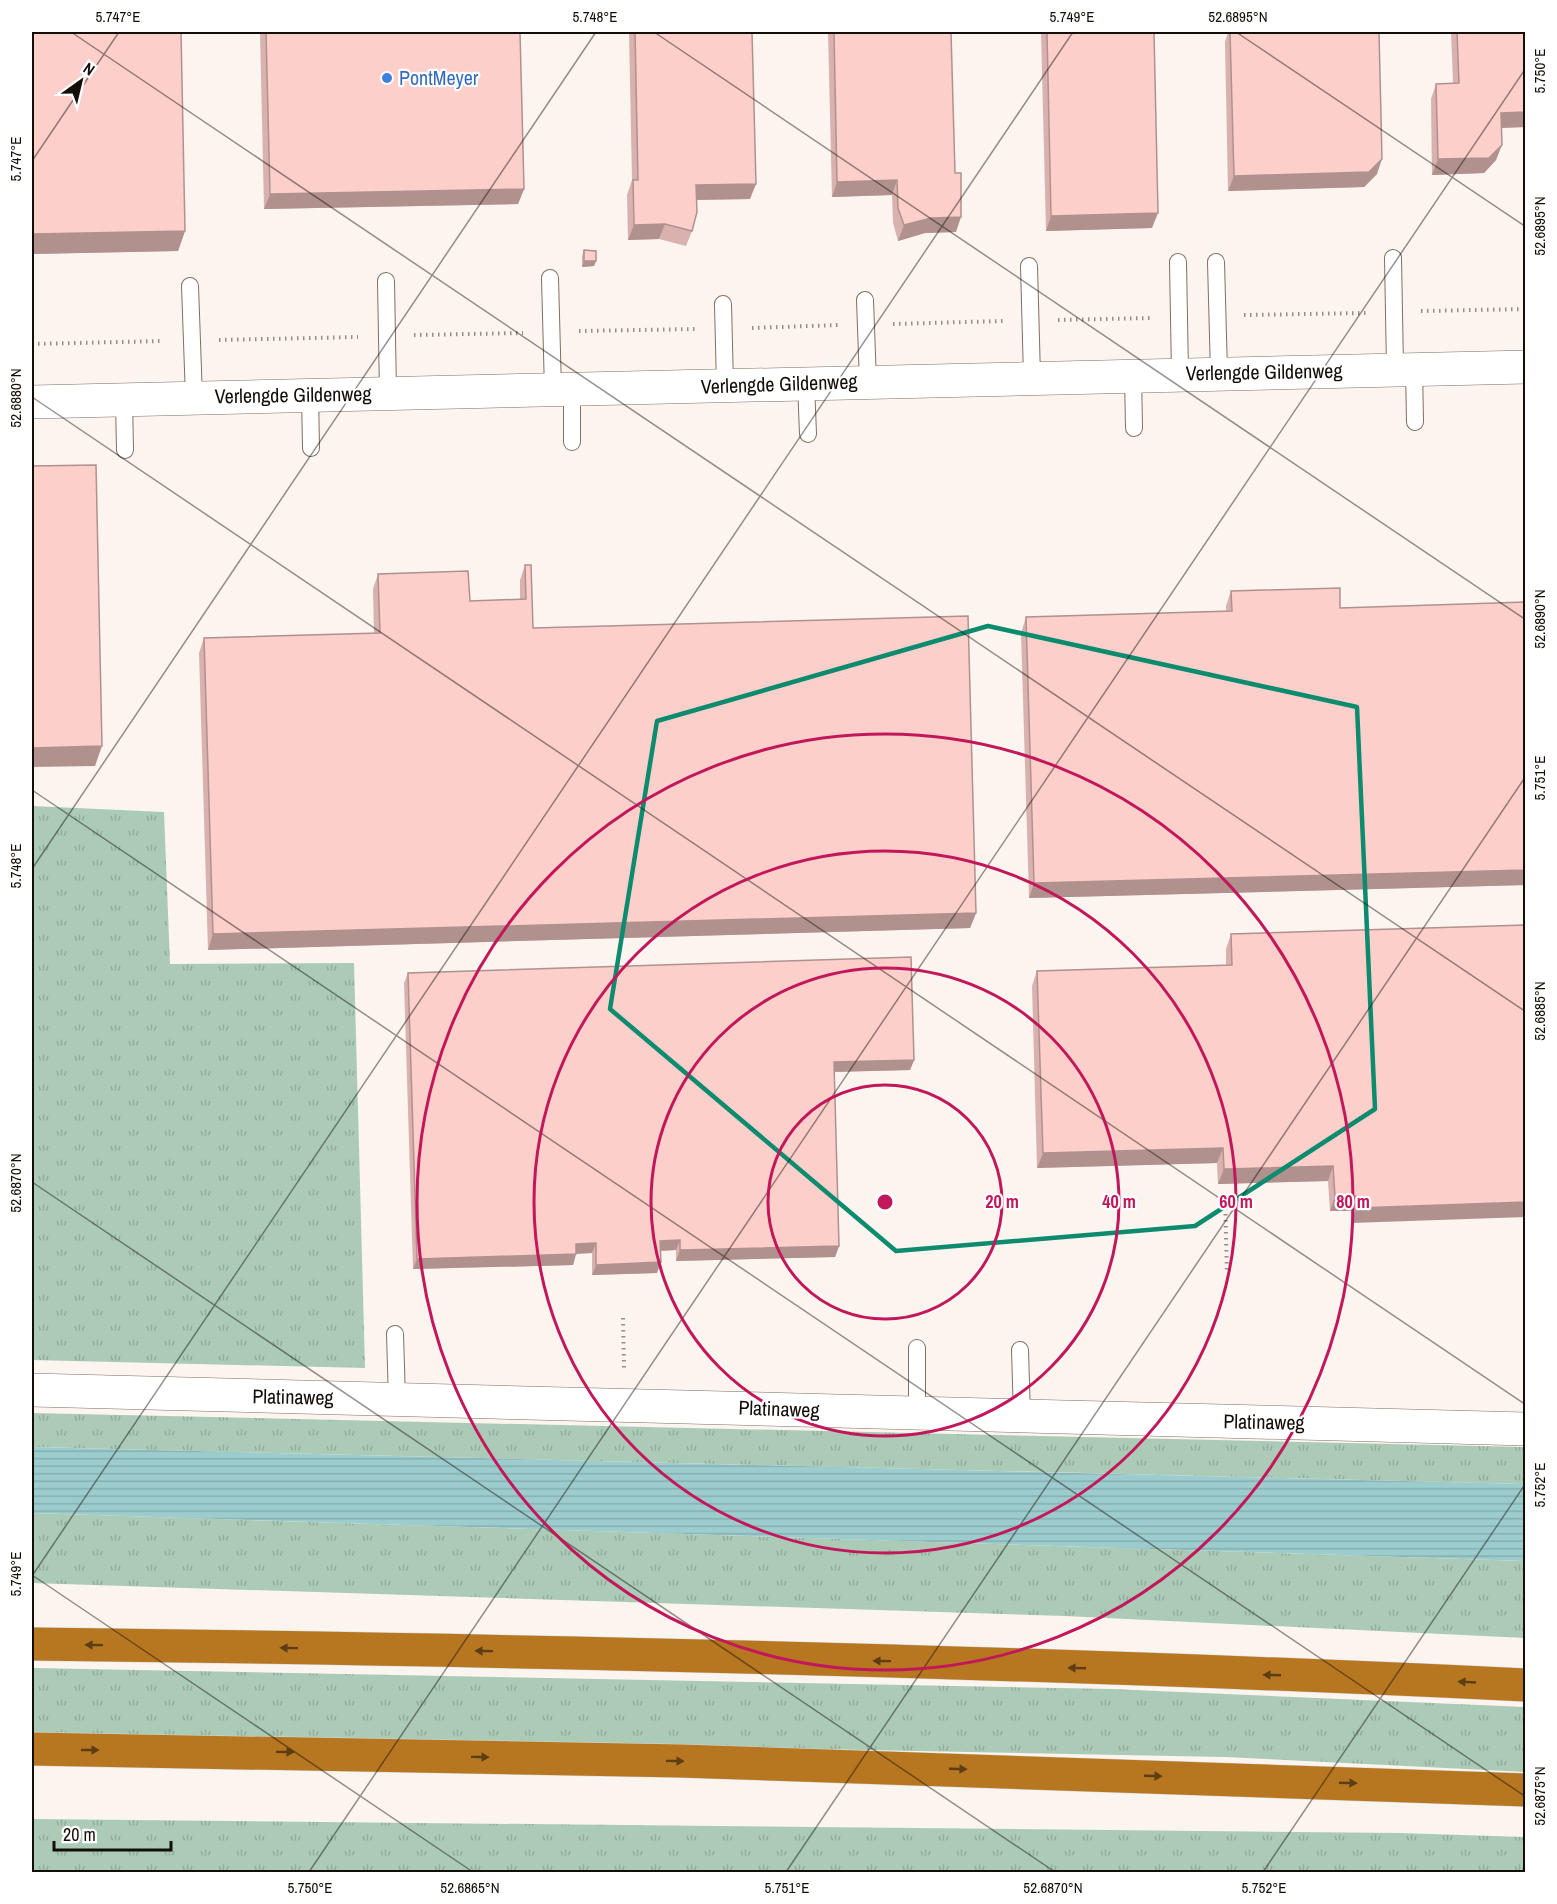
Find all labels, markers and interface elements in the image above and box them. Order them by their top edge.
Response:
text: 5.747°E [96,6,141,27]
text: 5.748°E [573,6,618,27]
text: 5.749°E [1050,6,1095,27]
text: 52.6895°N [1208,6,1268,27]
text: 5.750°E [1529,49,1550,94]
north arrow [51,51,111,111]
text: N [79,57,99,80]
place label: PontMeyer [399,64,479,91]
marker: PontMeyer [380,71,394,85]
text: 5.747°E [5,137,26,182]
text: 52.6895°N [1529,196,1550,256]
street label: Verlengde Gildenweg [1185,357,1343,386]
street label: Verlengde Gildenweg [700,367,858,400]
text: 52.6880°N [5,368,26,428]
street label: Verlengde Gildenweg [214,380,372,409]
text: 52.6890°N [1529,589,1550,649]
text: 5.751°E [1529,756,1550,801]
text: 5.748°E [5,844,26,889]
text: 52.6885°N [1529,981,1550,1041]
text: 52.6870°N [5,1153,26,1213]
text: 20 m [985,1189,1019,1214]
text: 40 m [1102,1189,1136,1214]
text: 60 m [1219,1189,1253,1214]
text: 80 m [1336,1189,1370,1214]
centre of rings [875,1192,895,1212]
street label: Platinaweg [252,1382,334,1411]
street label: Platinaweg [738,1394,820,1423]
street label: Platinaweg [1223,1407,1305,1436]
text: 5.752°E [1529,1463,1550,1508]
text: 5.749°E [5,1552,26,1597]
one-way arrow [84,1640,103,1650]
one-way arrow [279,1643,298,1652]
one-way arrow [474,1646,493,1656]
one-way arrow [873,1656,892,1666]
one-way arrow [1068,1663,1087,1672]
one-way arrow [1263,1670,1282,1679]
one-way arrow [1458,1678,1477,1687]
one-way arrow [80,1745,99,1755]
one-way arrow [275,1748,294,1757]
one-way arrow [470,1752,489,1761]
one-way arrow [665,1756,684,1766]
one-way arrow [949,1765,968,1774]
text: 52.6875°N [1529,1766,1550,1826]
one-way arrow [1144,1771,1163,1780]
one-way arrow [1338,1778,1357,1788]
scale bar [54,1814,171,1852]
text: 20 m [63,1822,96,1847]
text: 5.750°E [288,1877,333,1898]
text: 52.6865°N [440,1877,500,1898]
text: 5.751°E [765,1877,810,1898]
text: 52.6870°N [1023,1877,1083,1898]
text: 5.752°E [1242,1877,1287,1898]

